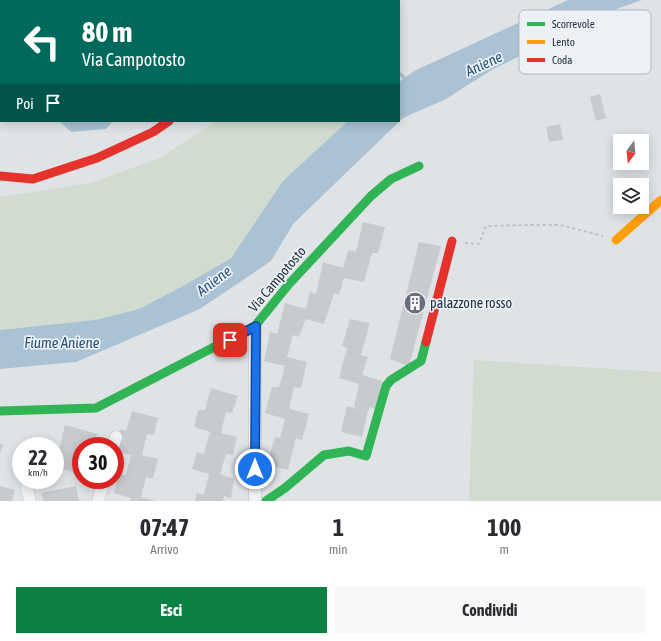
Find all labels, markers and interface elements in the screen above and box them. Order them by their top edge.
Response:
legend [519,10,651,74]
icon: left [16,16,68,68]
text: 80 m [82,16,132,48]
text: Scorrevole [552,18,595,30]
text: Lento [552,36,575,48]
water label: Aniene [462,48,505,80]
text: Via Campotosto [82,49,186,70]
text: Coda [552,54,572,66]
icon: arrive [42,92,64,114]
text: Poi [16,95,34,112]
north arrow [613,134,649,170]
map controls [613,134,649,214]
button: layers [613,178,649,214]
street label: Via Campotosto [245,243,309,315]
water label: Aniene [192,262,235,300]
building icon: palazzone rosso [402,290,428,316]
place label: palazzone rosso [430,295,512,311]
pin [213,323,247,357]
icon: arrive [219,329,241,351]
water label: Fiume Aniene [24,334,100,351]
speed limit sign: 30 [72,437,124,489]
text: 22 [29,446,47,469]
position arrow [234,448,276,490]
text: km/h [28,467,48,478]
text: 07:47 [140,514,189,541]
text: 1 [333,514,344,541]
text: 100 [487,514,521,541]
text: Arrivo [150,542,179,557]
text: min [329,542,348,557]
text: m [500,542,509,557]
button: Esci [16,587,327,633]
button: Condividi [335,587,645,633]

